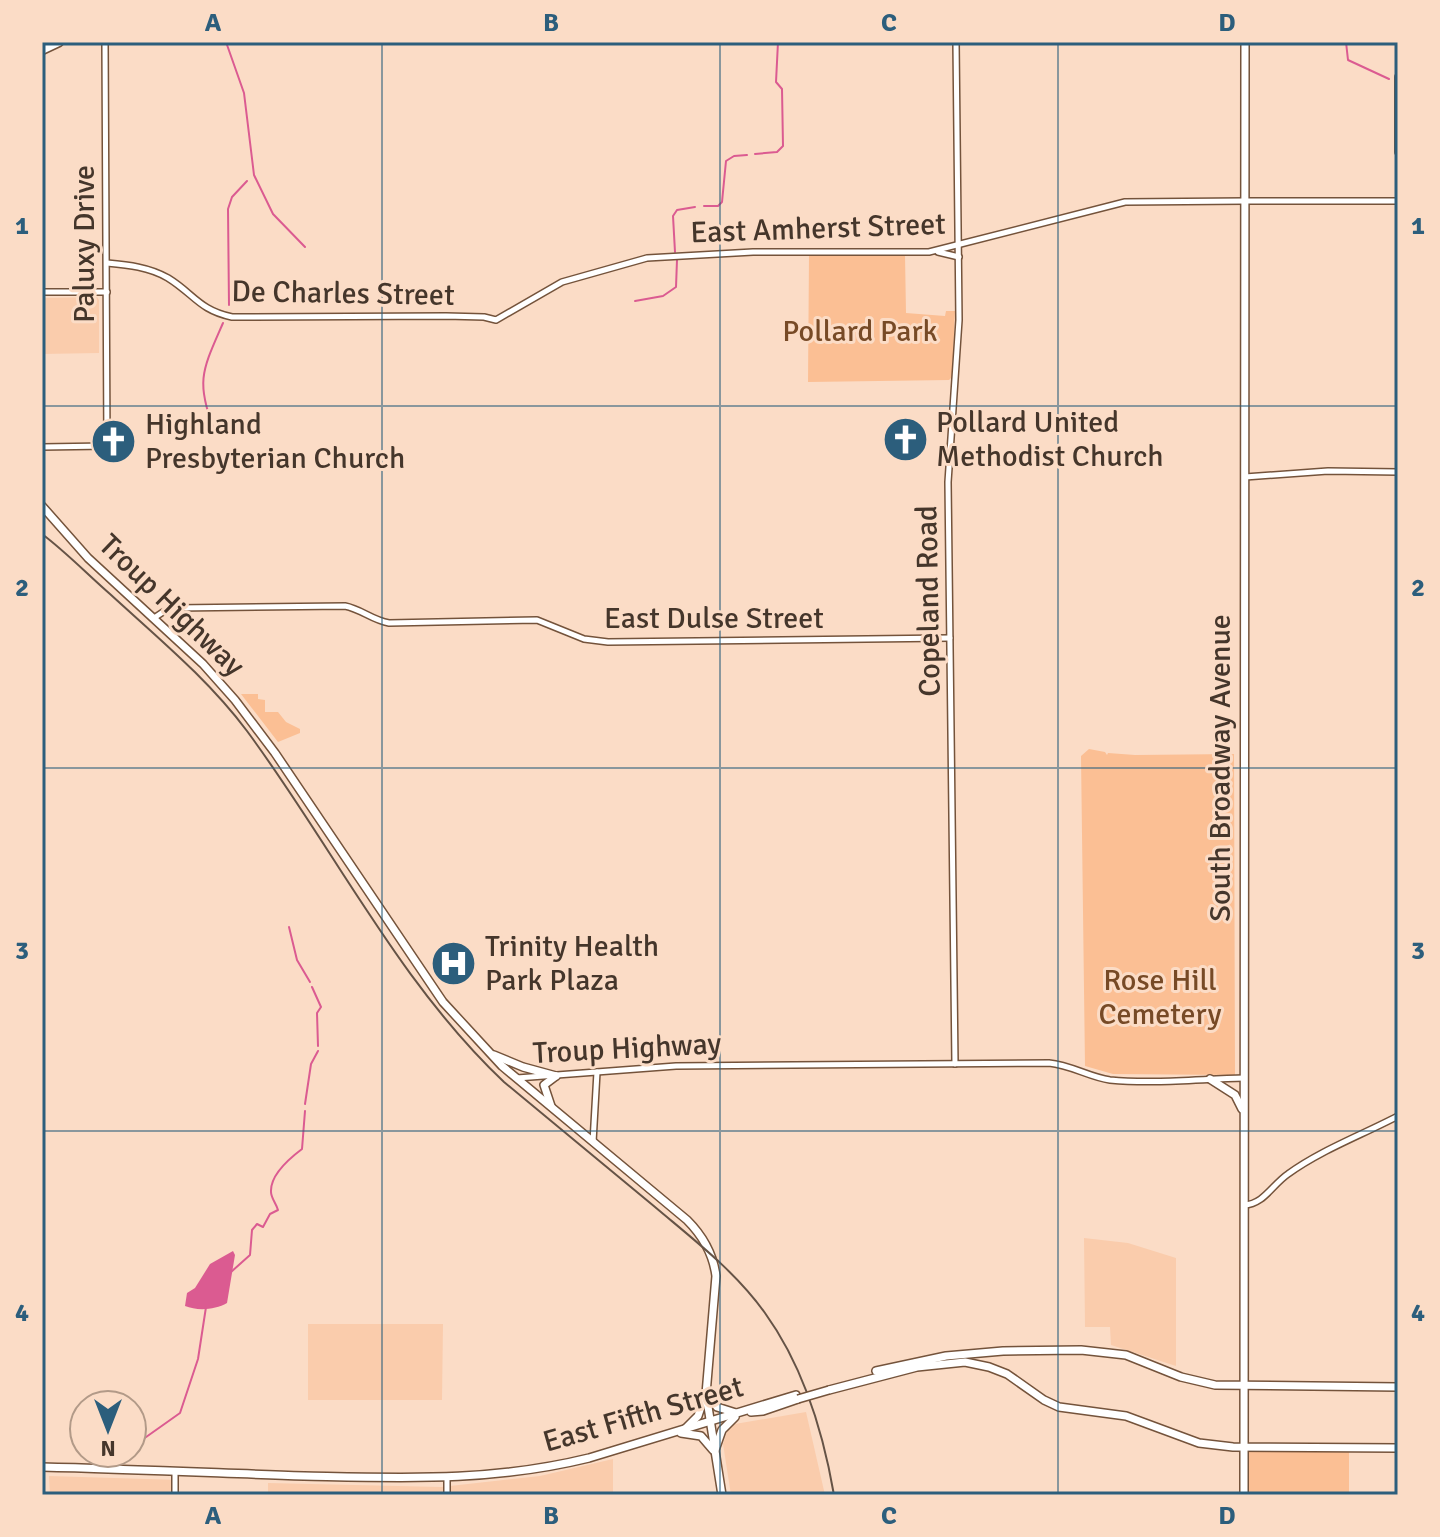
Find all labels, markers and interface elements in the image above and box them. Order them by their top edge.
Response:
text: A [205,7,222,39]
text: B [543,7,559,39]
text: C [881,7,897,39]
text: D [1218,7,1236,39]
street label: Paluxy Drive [66,165,103,323]
street label: East Amherst Street [690,206,946,251]
text: 1 [15,210,29,242]
text: 1 [1411,210,1425,242]
street label: De Charles Street [231,273,455,314]
park label: Pollard Park [782,313,938,350]
place label: Pollard United Methodist Church [936,404,1164,475]
place label: Highland Presbyterian Church [145,406,405,477]
church icon: Pollard United Methodist Church [881,415,929,463]
church icon: Highland Presbyterian Church [90,417,138,465]
street label: Copeland Road [908,505,949,697]
street label: Troup Highway [91,527,252,684]
text: 2 [15,572,29,604]
text: 2 [1411,572,1425,604]
street label: East Dulse Street [604,600,824,637]
street label: South Broadway Avenue [1202,614,1239,922]
place label: Trinity Health Park Plaza [485,928,659,999]
text: 3 [15,935,29,967]
text: 3 [1411,935,1425,967]
hospital icon: Trinity Health Park Plaza [430,939,478,987]
park label: Rose Hill Cemetery [1099,962,1221,1033]
street label: Troup Highway [532,1025,722,1072]
text: 4 [15,1297,29,1329]
text: 4 [1411,1297,1425,1329]
street label: East Fifth Street [539,1368,747,1461]
north arrow [68,1389,148,1469]
text: N [100,1435,116,1462]
text: A [205,1500,222,1532]
text: B [543,1500,559,1532]
text: C [881,1500,897,1532]
text: D [1218,1500,1236,1532]

